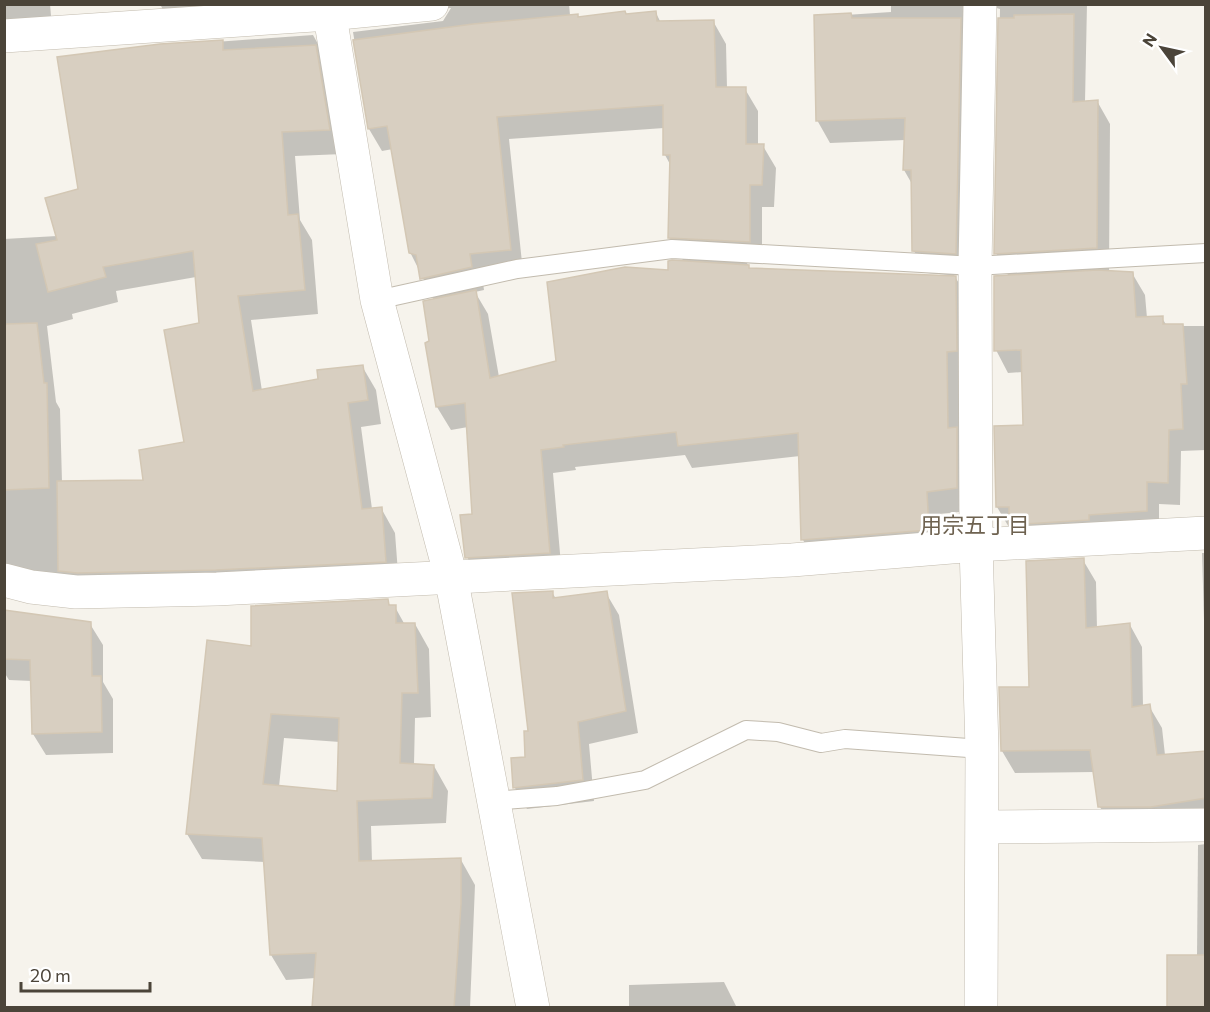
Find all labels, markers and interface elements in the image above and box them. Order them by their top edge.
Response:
north arrow [1132,18,1192,78]
text: N [1138,29,1160,50]
district label: 用宗五丁目 [920,511,1030,538]
scale bar [21,955,150,993]
text: 20 m [30,964,71,986]

